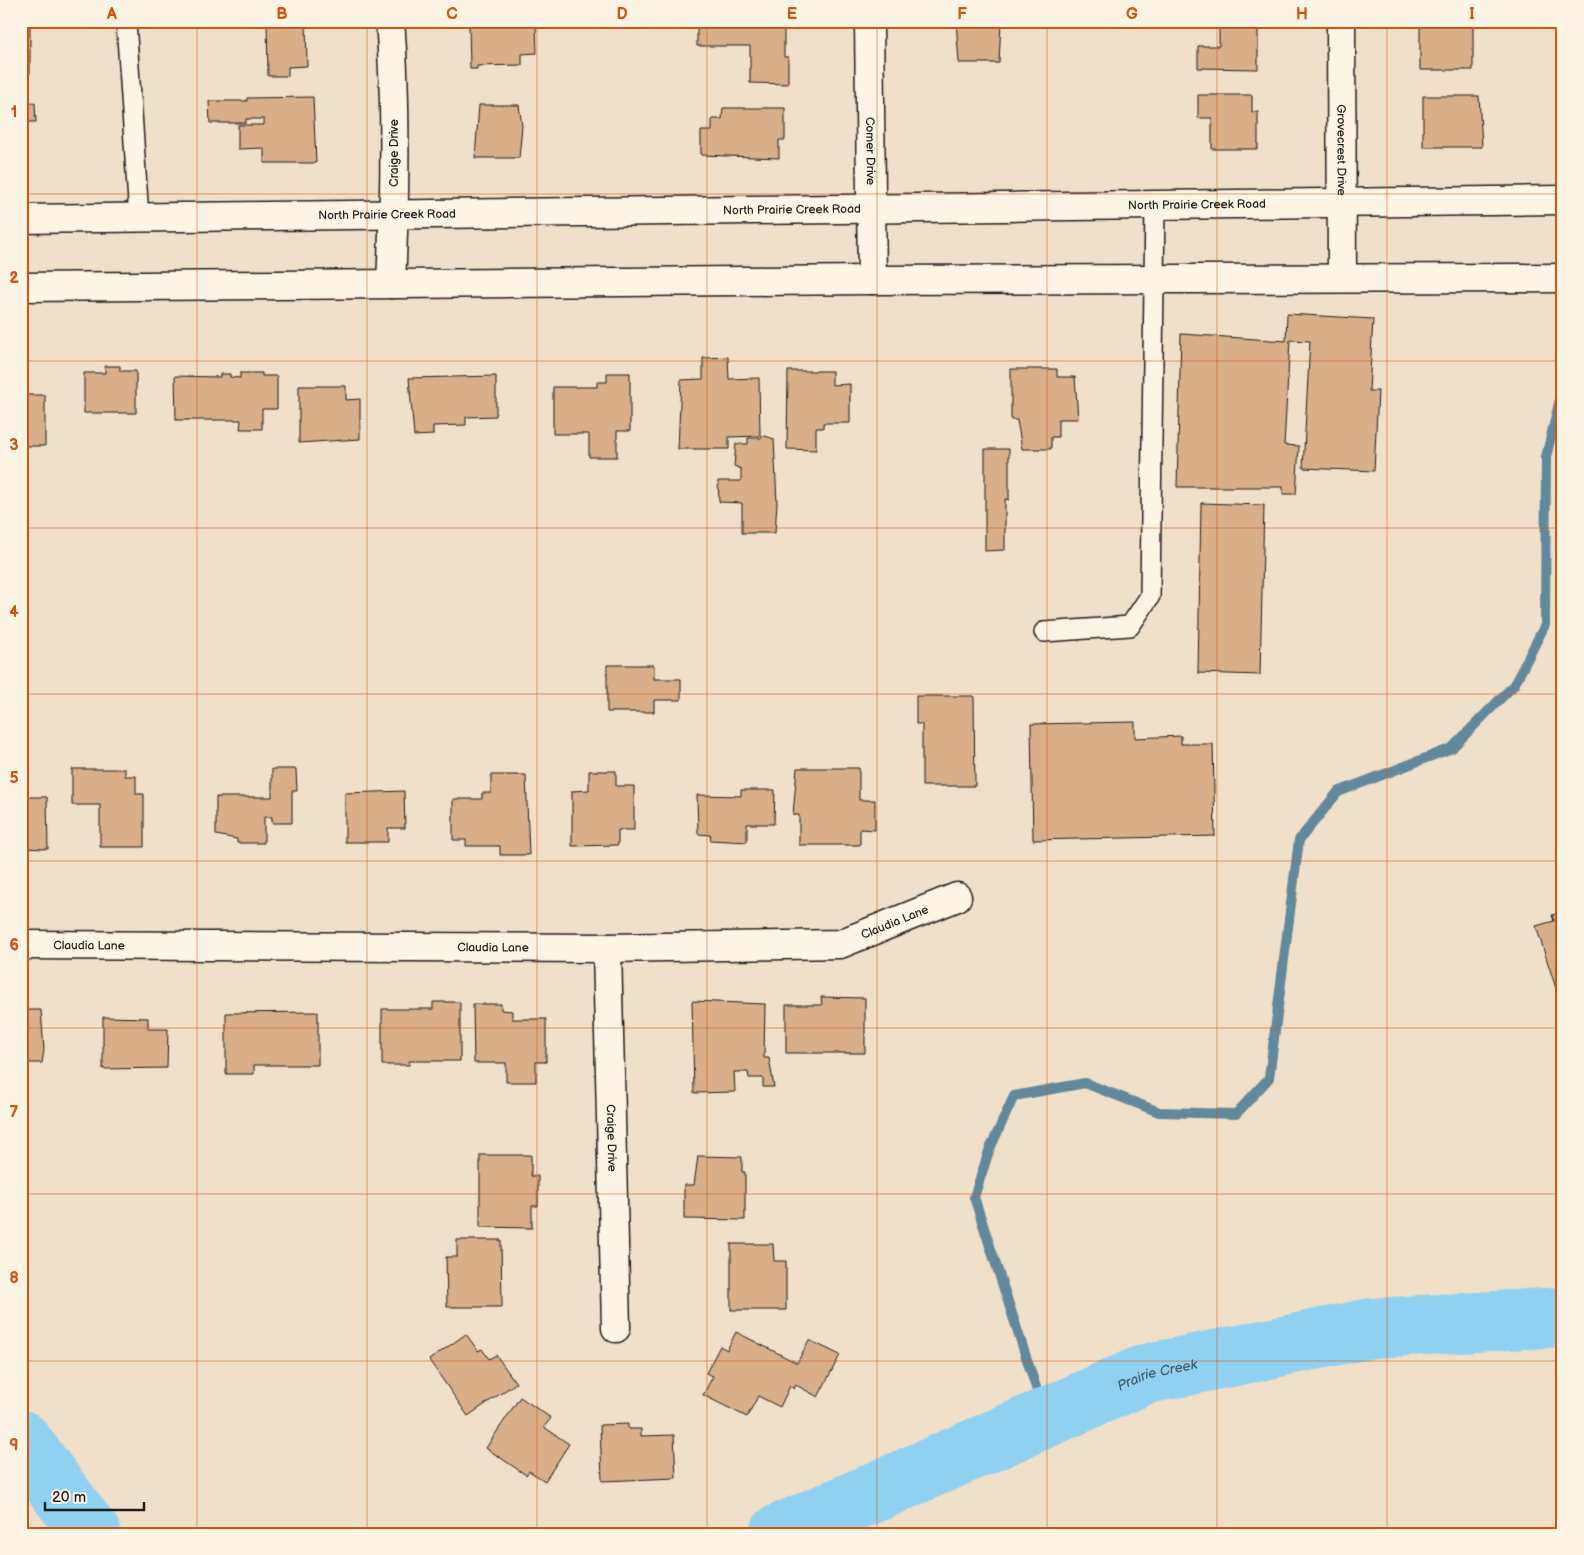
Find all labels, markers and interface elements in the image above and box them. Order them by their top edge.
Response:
text: A [106,5,117,24]
text: B [276,5,288,24]
text: C [446,5,458,24]
text: D [616,5,628,24]
text: E [787,5,797,24]
text: F [957,5,967,24]
text: G [1126,5,1138,24]
text: H [1296,5,1308,24]
text: I [1469,5,1475,24]
text: 1 [11,103,17,122]
street label: Grovecrest Drive [1334,104,1349,196]
street label: Comer Drive [863,117,878,185]
street label: Craige Drive [387,119,402,187]
street label: North Prairie Creek Road [1128,196,1266,213]
street label: North Prairie Creek Road [723,201,861,218]
street label: North Prairie Creek Road [318,206,456,223]
text: 2 [9,269,19,288]
text: 3 [9,436,19,455]
text: 4 [9,603,19,622]
text: 5 [9,769,19,788]
street label: Claudia Lane [859,902,931,942]
text: 6 [9,936,19,955]
street label: Claudia Lane [53,938,125,953]
street label: Claudia Lane [457,940,529,955]
text: 7 [10,1103,19,1122]
street label: Craige Drive [603,1104,620,1172]
text: 8 [9,1269,19,1288]
water label: Prairie Creek [1114,1355,1200,1394]
text: 9 [9,1436,19,1455]
scale bar [45,1480,144,1512]
text: 20 m [52,1488,86,1507]

